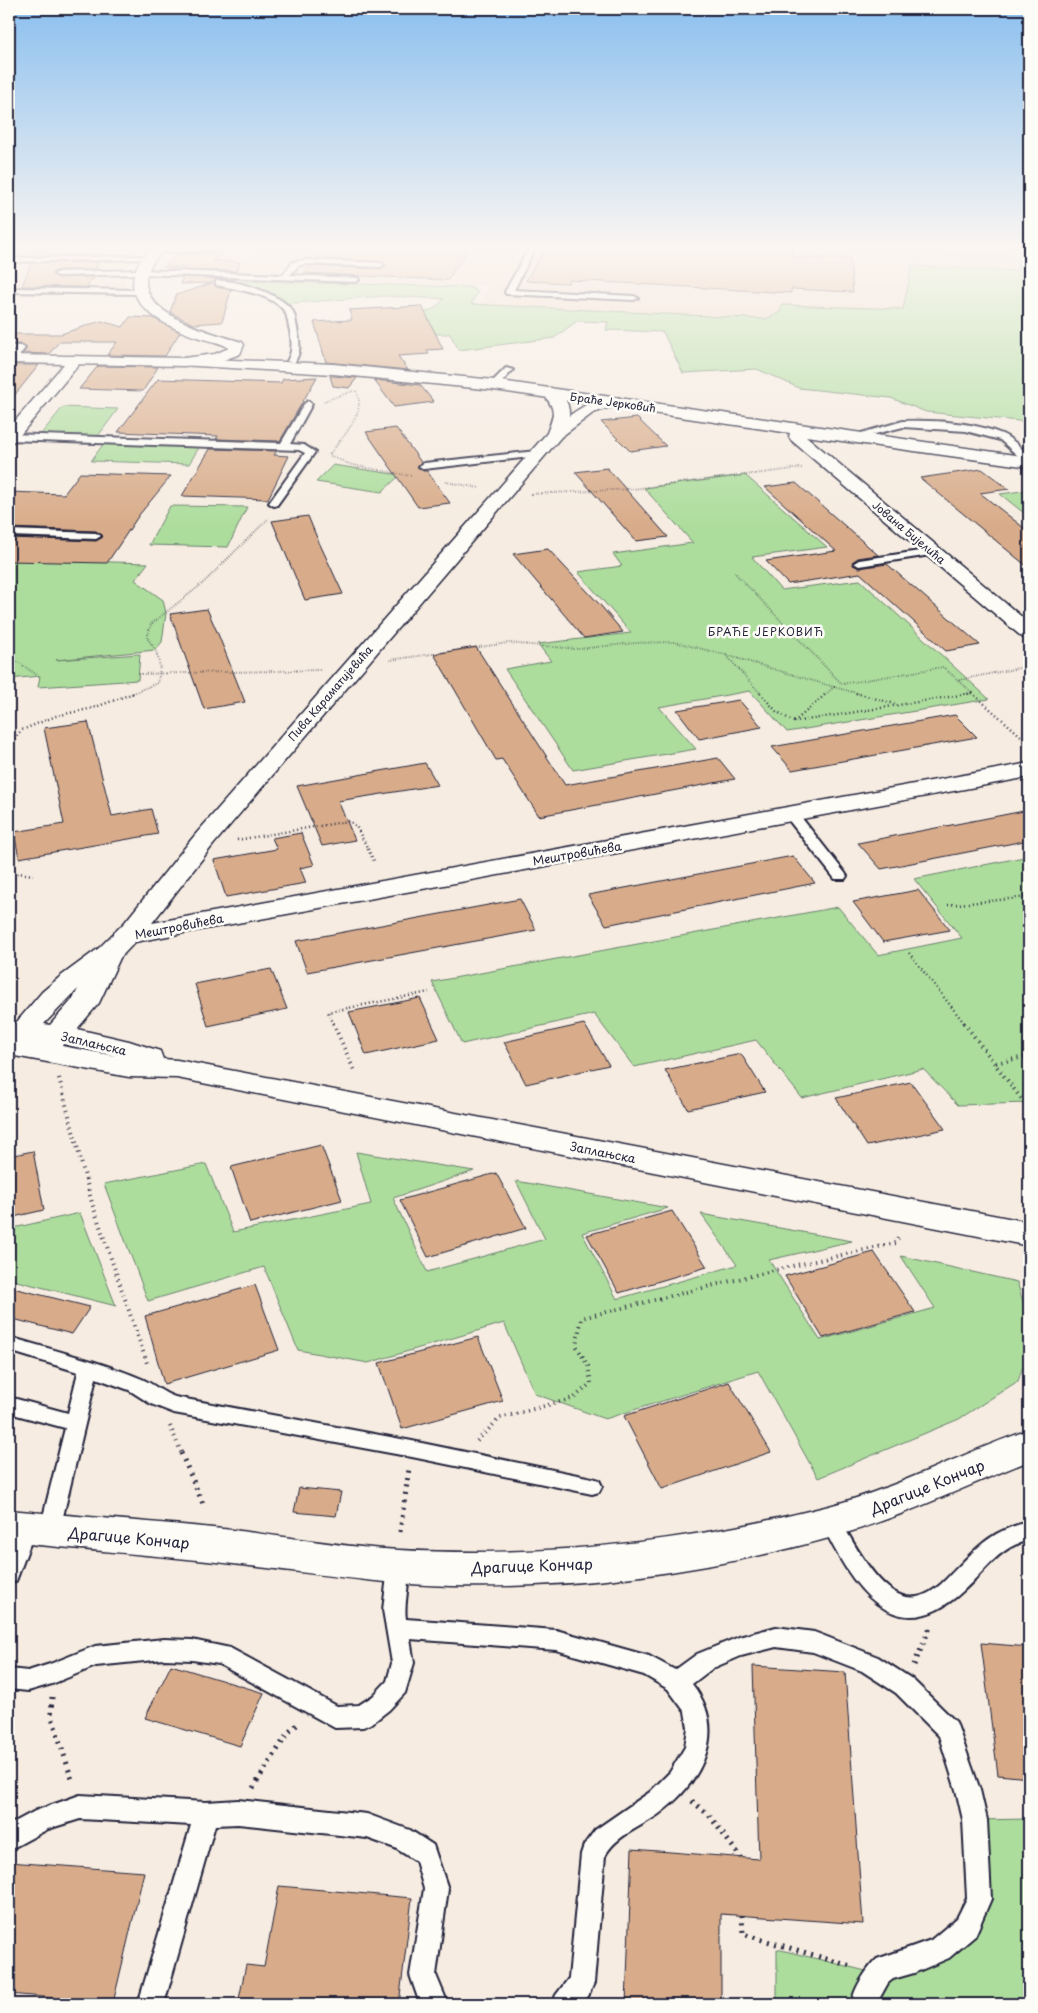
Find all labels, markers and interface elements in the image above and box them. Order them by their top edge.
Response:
street label: Браће Јерковић [569,388,657,416]
street label: Јована Бијелића [869,496,949,568]
district label: БРАЋЕ ЈЕРКОВИЋ [708,623,824,640]
street label: Пива Караматијевића [284,641,376,745]
street label: Мештровићева [531,836,623,870]
street label: Мештровићева [133,908,225,943]
street label: Заплањска [60,1027,129,1059]
street label: Заплањска [569,1137,638,1167]
street label: Драгице Кончар [865,1453,988,1520]
street label: Драгице Кончар [66,1520,191,1554]
street label: Драгице Кончар [470,1551,593,1579]

